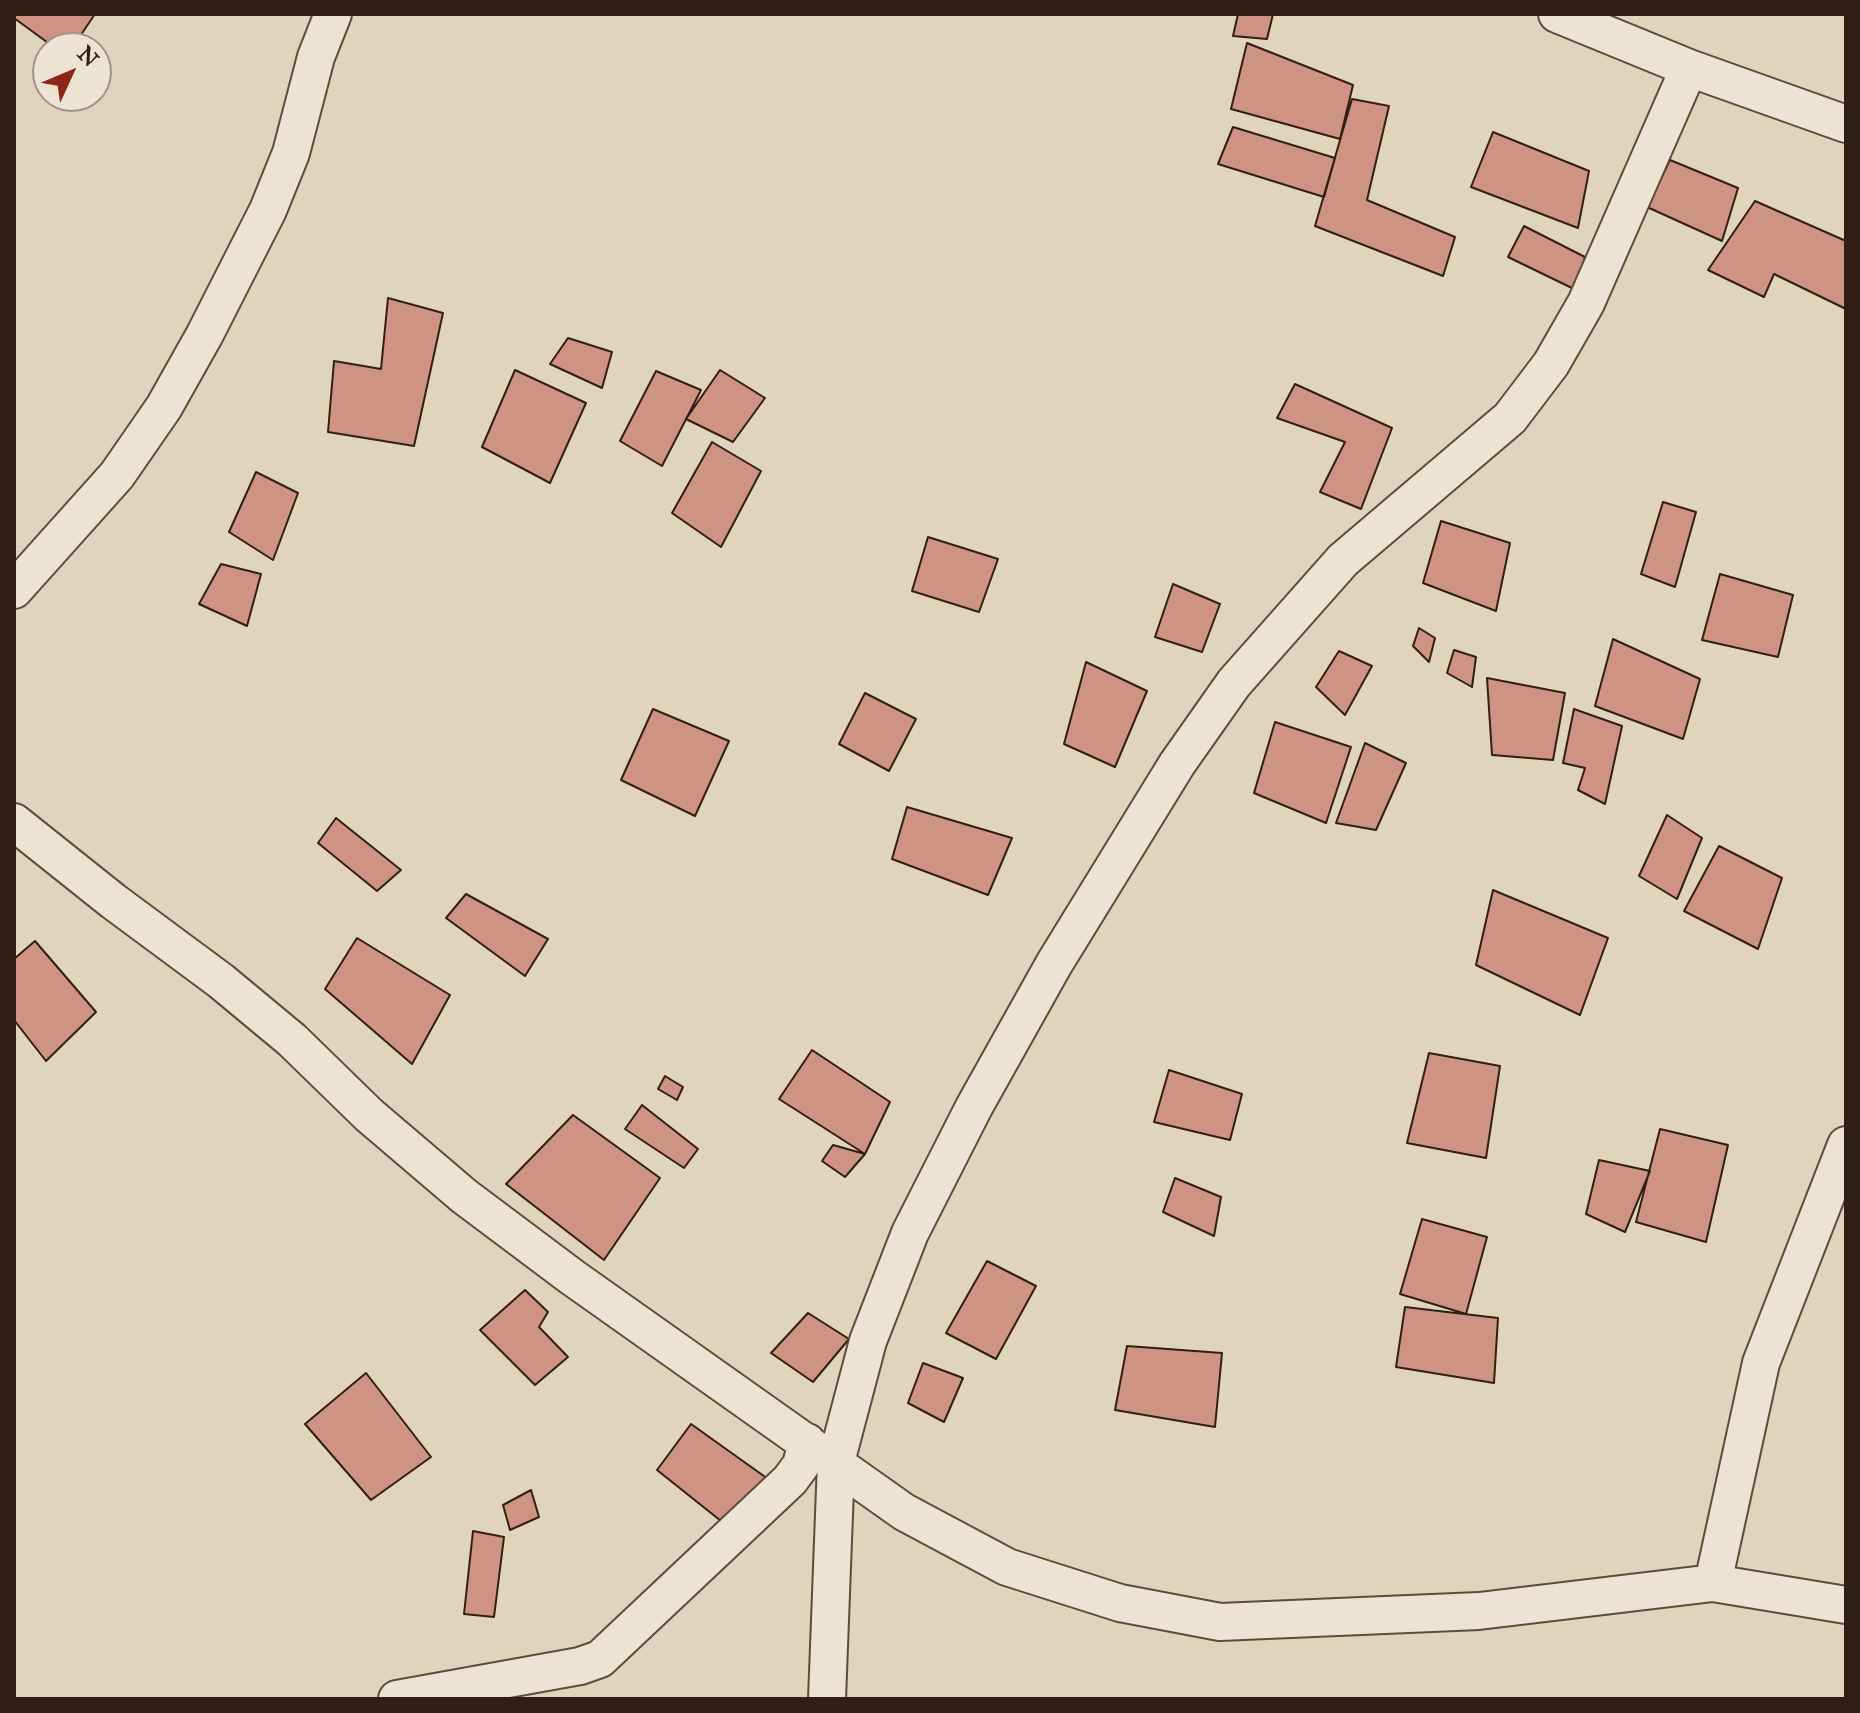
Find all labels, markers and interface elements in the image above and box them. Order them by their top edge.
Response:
north arrow [32,32,112,112]
text: N [72,40,104,72]

